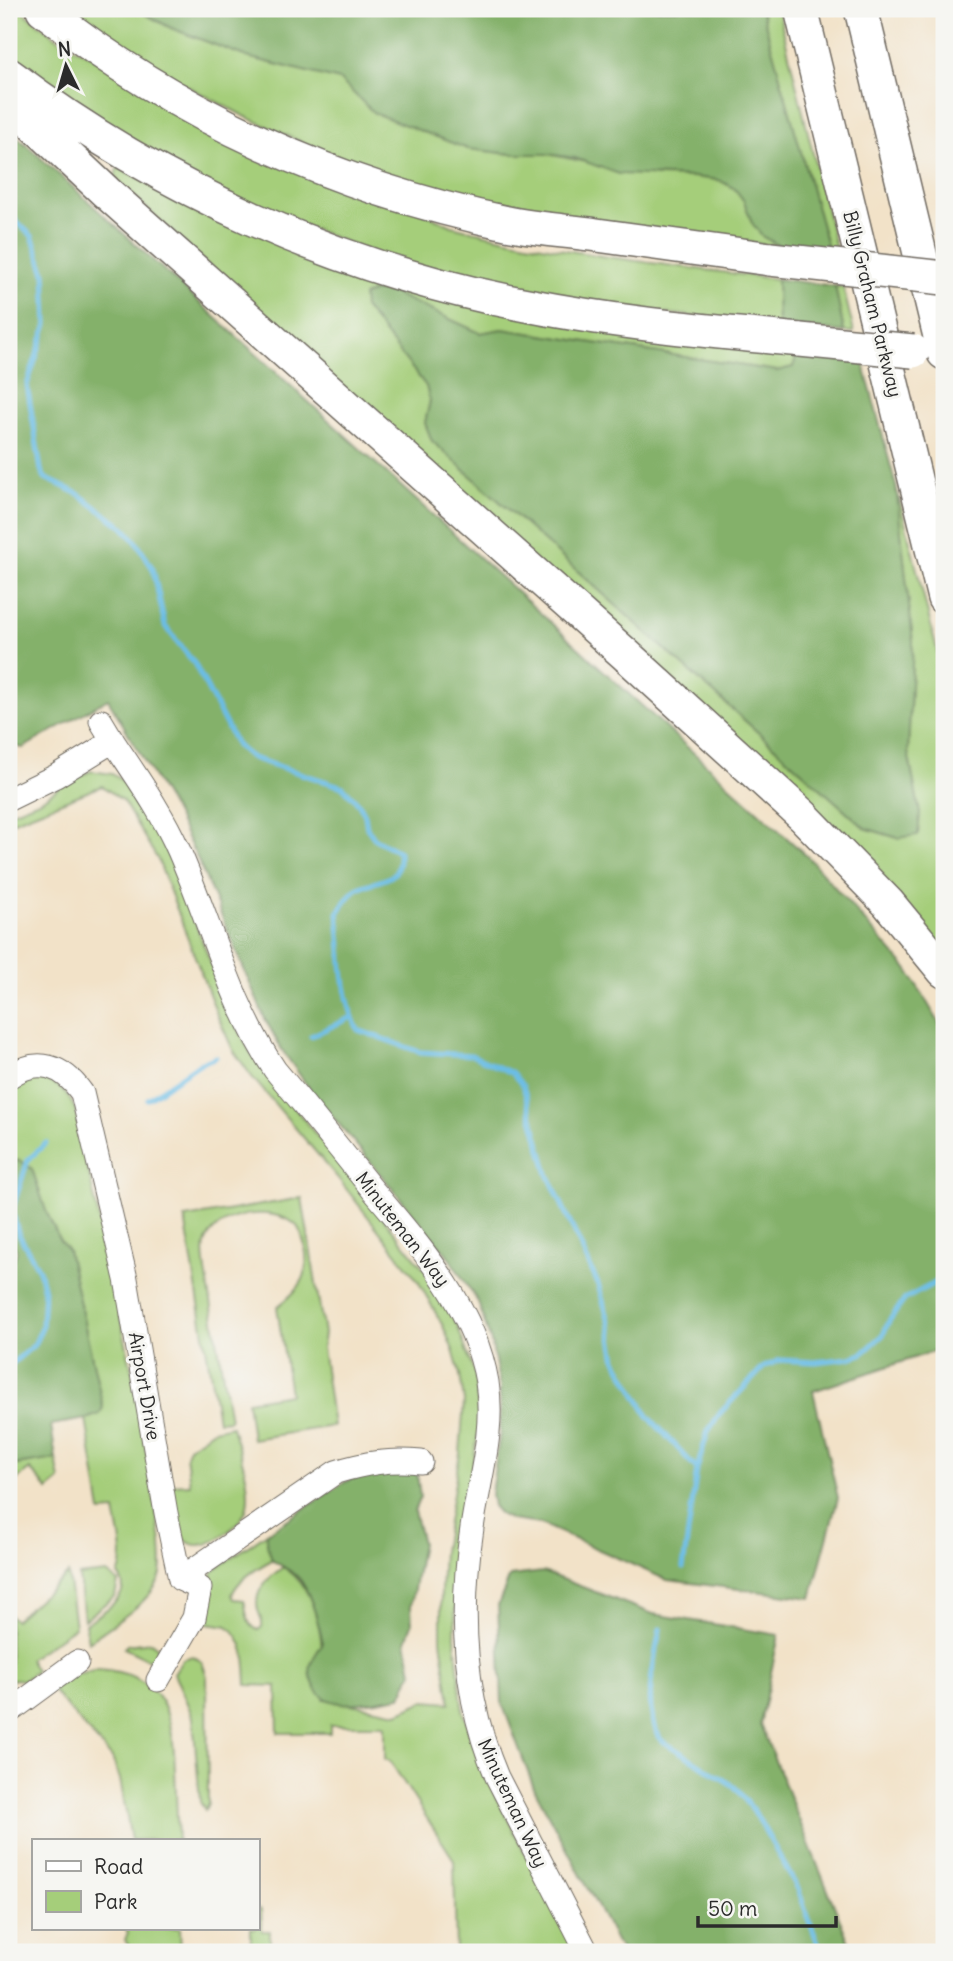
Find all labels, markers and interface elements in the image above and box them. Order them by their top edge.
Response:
north arrow [32,32,102,102]
text: N [57,37,72,62]
street label: Billy Graham Parkway [838,208,908,400]
street label: Minuteman Way [351,1167,455,1291]
street label: Airport Drive [124,1330,166,1442]
street label: Minuteman Way [473,1735,553,1871]
legend [32,1839,259,1930]
text: Road [94,1853,143,1880]
scale bar [698,1884,836,1928]
text: Park [94,1888,137,1915]
text: 50 m [708,1895,757,1922]

